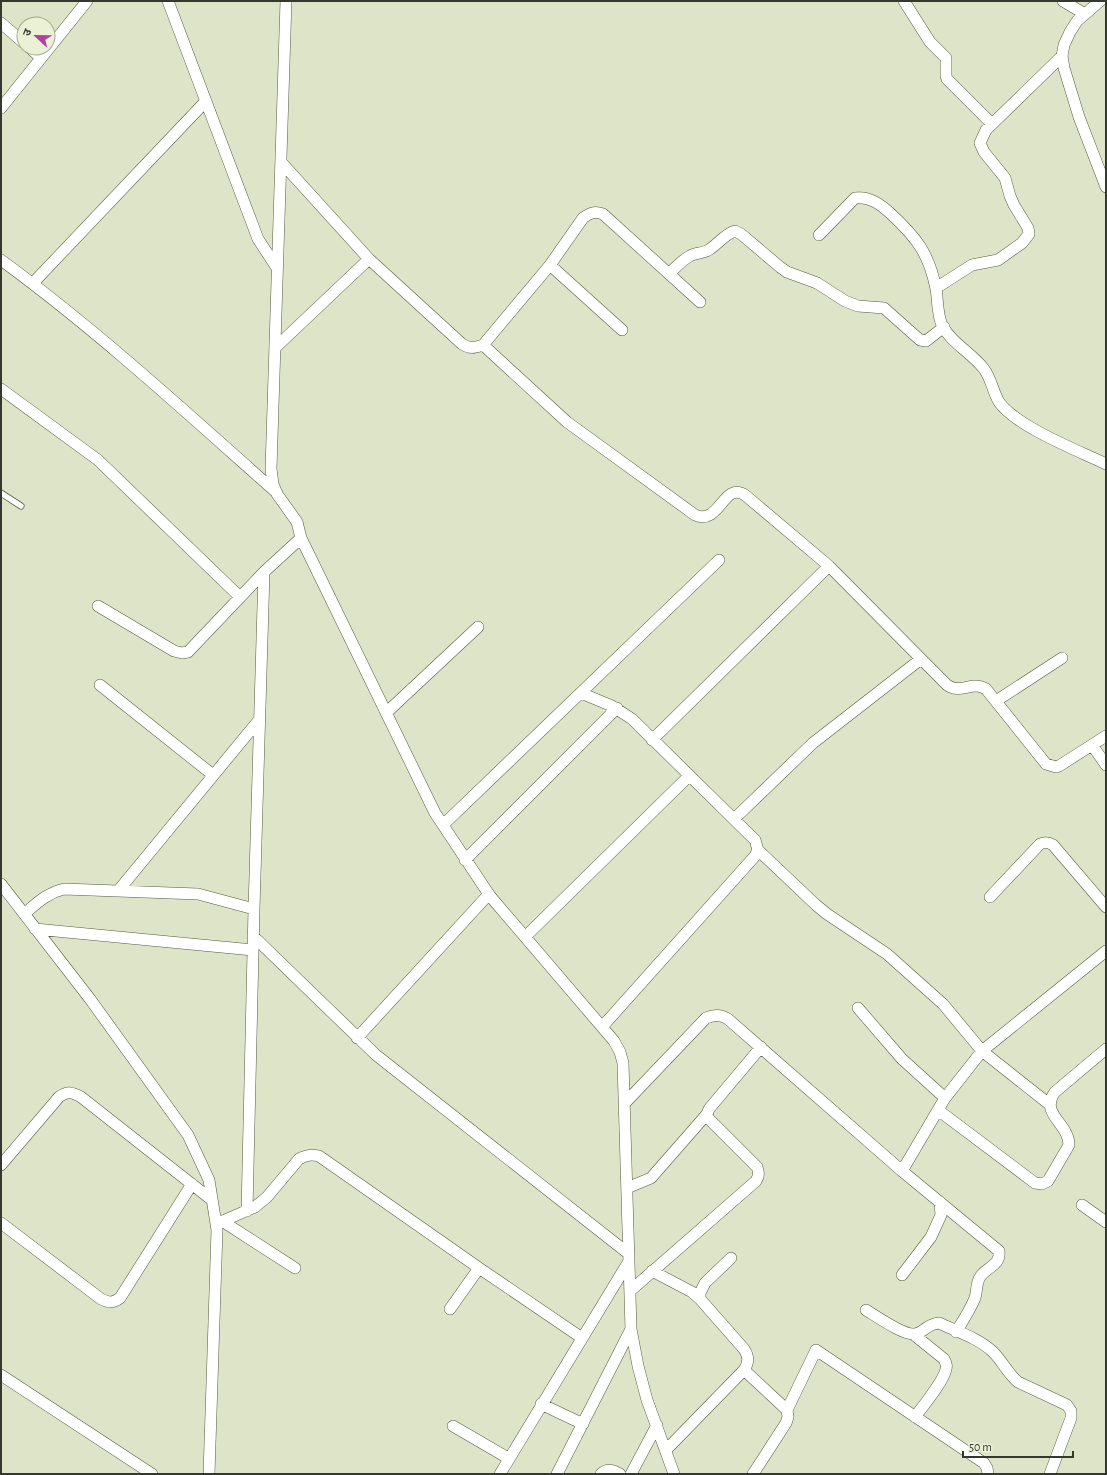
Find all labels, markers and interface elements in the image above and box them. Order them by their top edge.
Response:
north arrow [16,16,56,56]
text: उ [21,27,34,37]
scale bar [963,1433,1073,1459]
text: 50 m [969,1441,992,1453]

